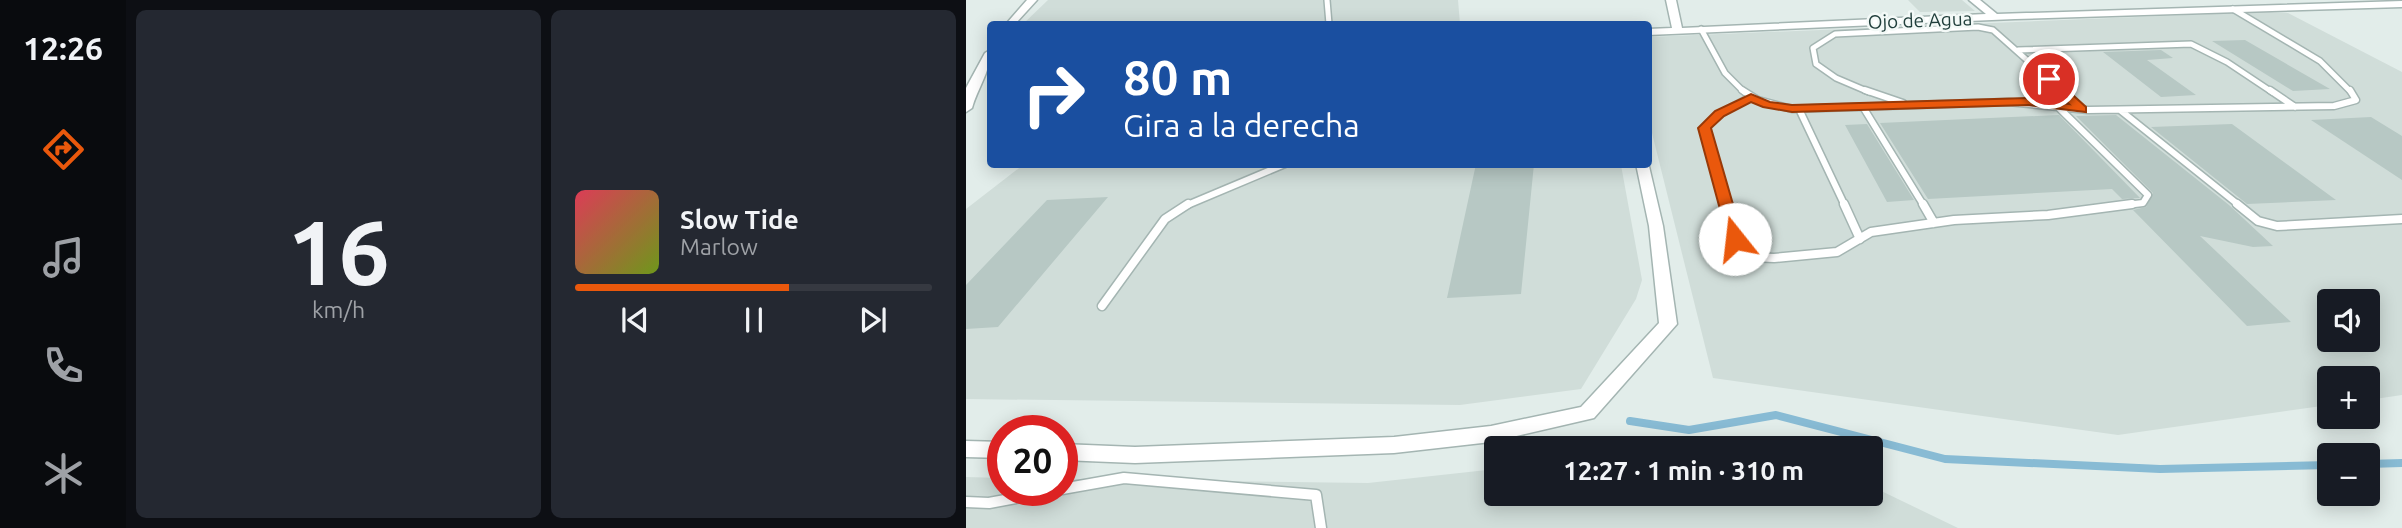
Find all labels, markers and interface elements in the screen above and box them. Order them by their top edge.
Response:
street label: Ojo de Agua [1867,7,1973,33]
text: 12:26 [23,30,103,66]
icon: right [1008,49,1099,140]
text: 80 m [1123,49,1232,104]
pin [2019,49,2079,109]
icon: arrive [2030,60,2068,98]
text: Gira a la derecha [1123,107,1360,143]
icon: directions [39,125,88,174]
text: 16 [287,200,390,302]
position arrow [1698,202,1772,276]
text: Slow Tide [680,205,799,234]
icon: music [39,233,88,282]
text: Marlow [680,234,758,259]
map controls [2317,289,2380,506]
button: sound [2317,289,2380,352]
text: km/h [312,297,365,322]
icon: previous [616,301,654,339]
icon: pause [735,301,773,339]
icon: next [854,301,892,339]
icon: phone [39,341,88,390]
button: + [2317,366,2380,429]
speed limit sign: 20 [987,415,1078,506]
button: − [2317,443,2380,506]
icon: climate [39,449,88,498]
text: 12:27 · 1 min · 310 m [1563,456,1804,485]

